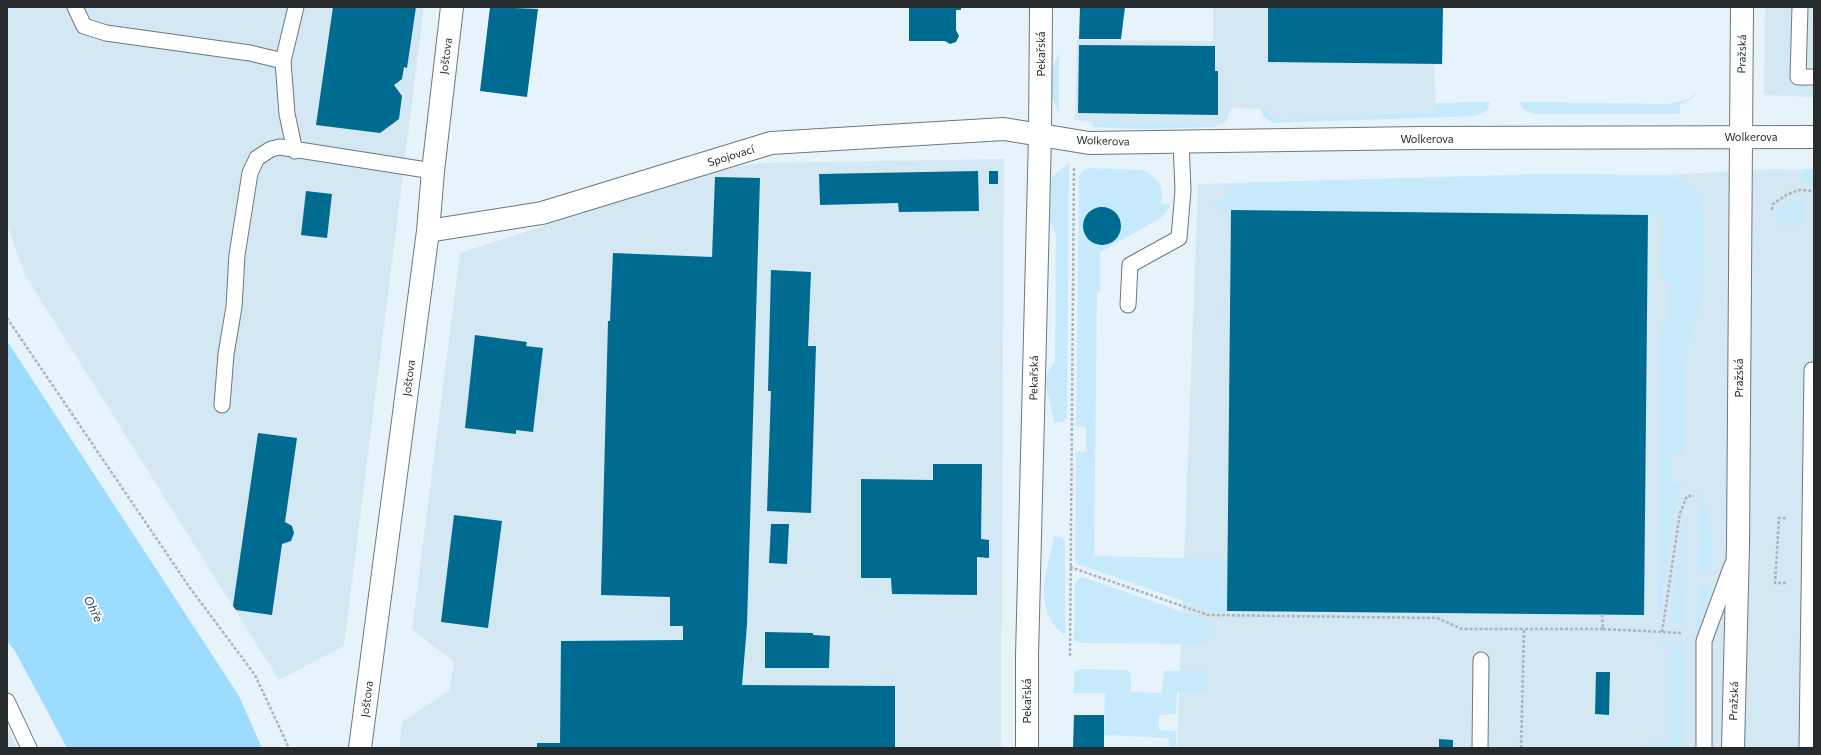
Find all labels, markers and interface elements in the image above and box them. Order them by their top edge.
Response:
street label: Pekařská [1034,31,1048,77]
street label: Pražská [1735,34,1749,74]
street label: Joštova [437,37,455,75]
street label: Wolkerova [1724,130,1778,144]
street label: Wolkerova [1400,132,1454,146]
street label: Wolkerova [1076,133,1130,149]
street label: Spojovací [706,143,756,169]
street label: Pekařská [1027,355,1041,401]
street label: Pražská [1732,358,1746,398]
street label: Joštova [400,359,418,397]
water label: Ohře [80,593,106,625]
street label: Pekařská [1020,678,1034,724]
street label: Joštova [358,680,376,718]
street label: Pražská [1727,681,1741,721]

